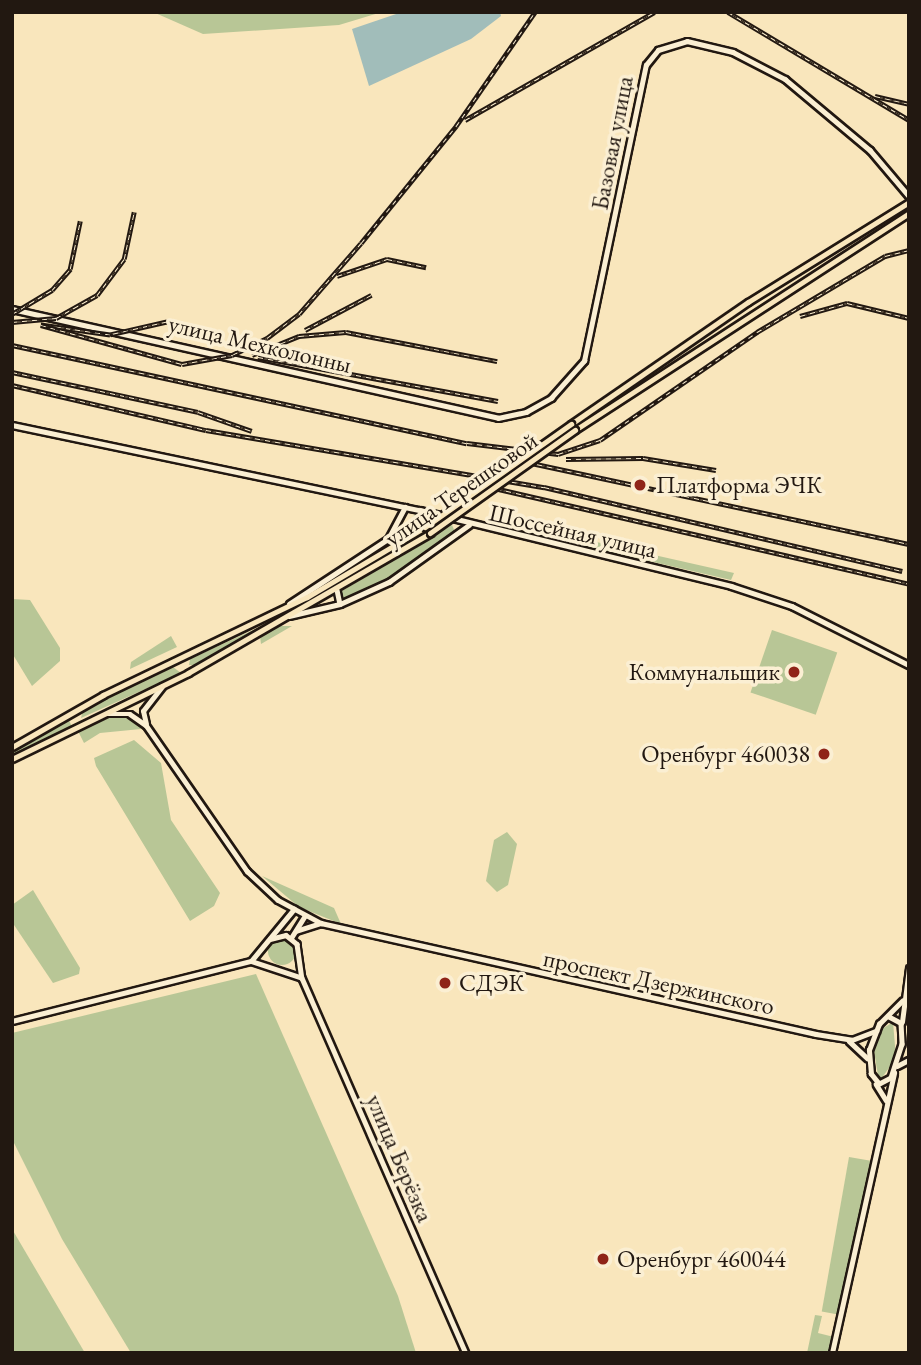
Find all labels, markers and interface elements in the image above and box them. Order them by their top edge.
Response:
street label: Базовая улица [585,74,639,212]
street label: улица Мехколонны [166,309,354,379]
street label: улица Терешковой [379,426,543,552]
place label: Платформа ЭЧК [656,471,822,499]
marker: Платформа ЭЧК [630,475,650,495]
street label: Шоссейная улица [486,498,660,564]
place label: Коммунальщик [629,658,780,686]
marker: Коммунальщик [786,664,802,680]
place label: Оренбург 460038 [641,740,810,768]
marker: Оренбург 460038 [816,746,832,762]
street label: проспект Дзержинского [541,943,777,1021]
place label: СДЭК [459,969,524,997]
marker: СДЭК [437,975,453,991]
street label: улица Берёзка [360,1090,440,1226]
place label: Оренбург 460044 [617,1245,786,1273]
marker: Оренбург 460044 [595,1251,611,1267]

